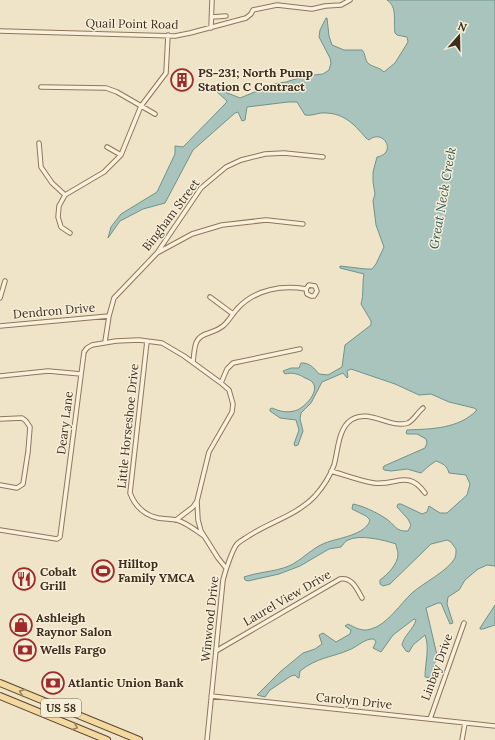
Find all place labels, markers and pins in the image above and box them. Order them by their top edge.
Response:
place label: PS-231; North Pump Station C Contract [198,65,313,94]
building icon: PS-231; North Pump Station C Contract [169,67,195,93]
place label: Hilltop Family YMCA [118,556,195,585]
sports icon: Hilltop Family YMCA [90,558,116,584]
place label: Cobalt Grill [40,564,78,593]
restaurant icon: Cobalt Grill [11,566,37,592]
place label: Ashleigh Raynor Salon [36,610,112,639]
shop icon: Ashleigh Raynor Salon [8,612,34,638]
bank icon: Wells Fargo [12,637,38,663]
place label: Wells Fargo [40,642,106,657]
bank icon: Atlantic Union Bank [40,670,66,696]
place label: Atlantic Union Bank [68,675,184,690]

